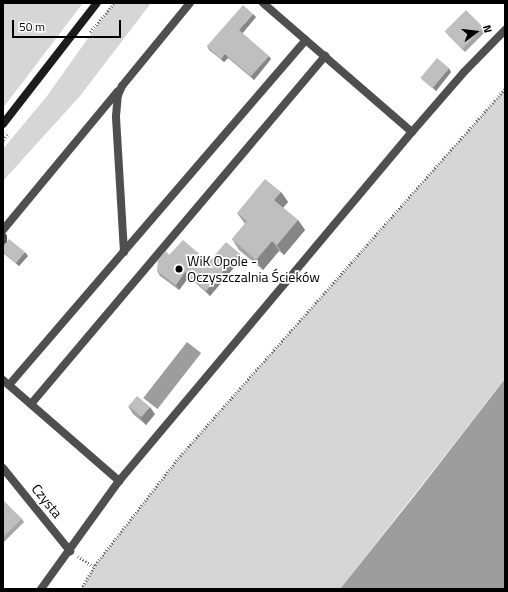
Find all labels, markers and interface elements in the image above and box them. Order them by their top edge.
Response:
scale bar [14,12,123,38]
north arrow [456,12,496,52]
text: 50 m [19,17,45,36]
text: N [479,23,496,35]
place label: WiK Opole - Oczyszczalnia Ścieków [187,253,320,286]
marker: WiK Opole - Oczyszczalnia Ścieków [174,264,184,274]
street label: Czysta [28,481,66,521]

